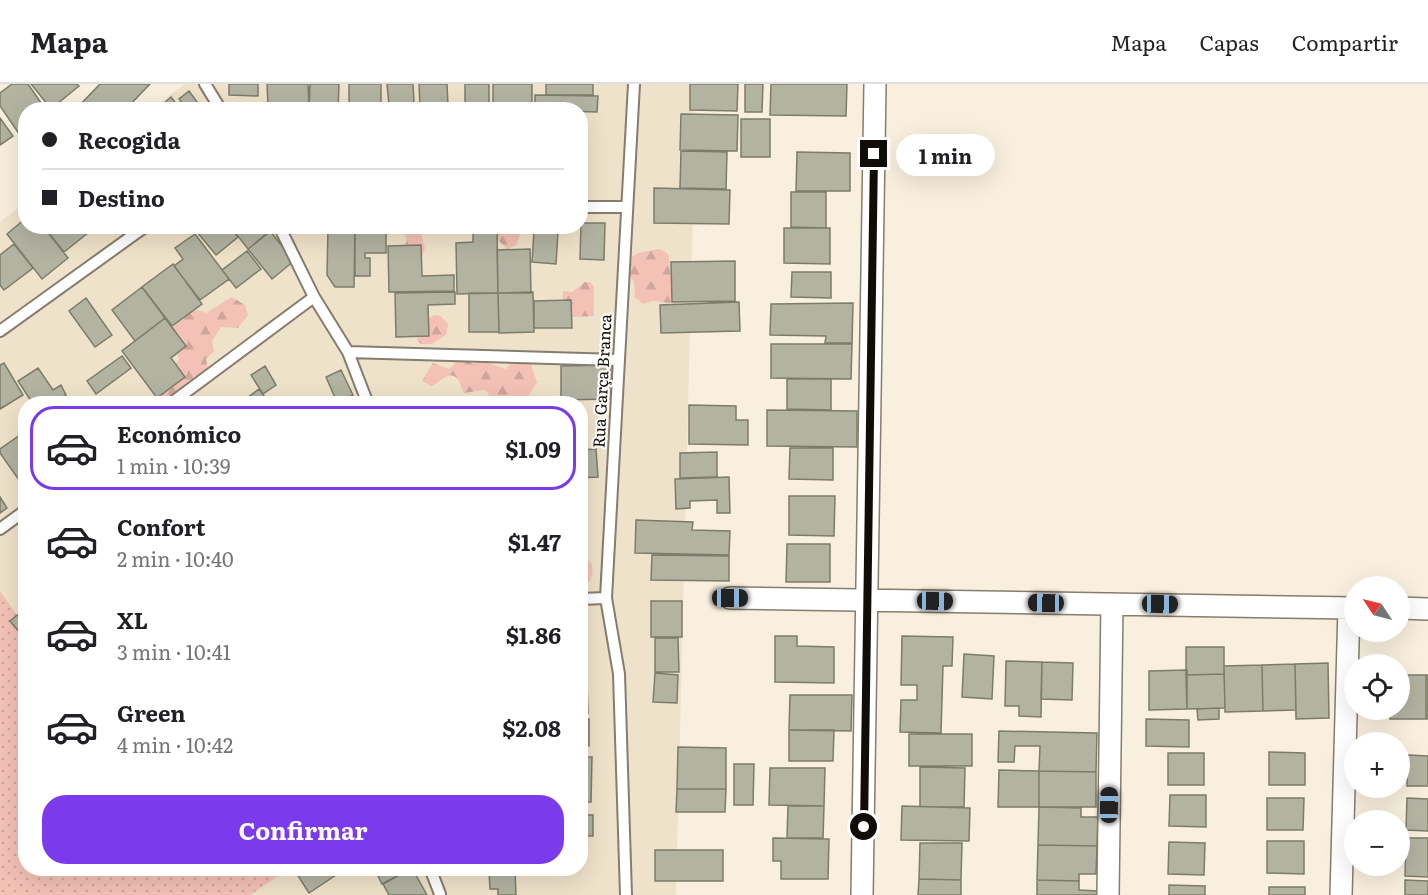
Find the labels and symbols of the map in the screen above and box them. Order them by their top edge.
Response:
callout: 1 min [895,133,994,175]
route end [860,140,887,167]
street label: Rua Garça Branca [586,313,617,449]
north arrow [1344,576,1410,642]
car [712,589,748,607]
car [917,592,953,610]
car [1028,594,1064,612]
car [1142,595,1178,613]
car [1100,787,1118,823]
route start [850,813,877,840]

